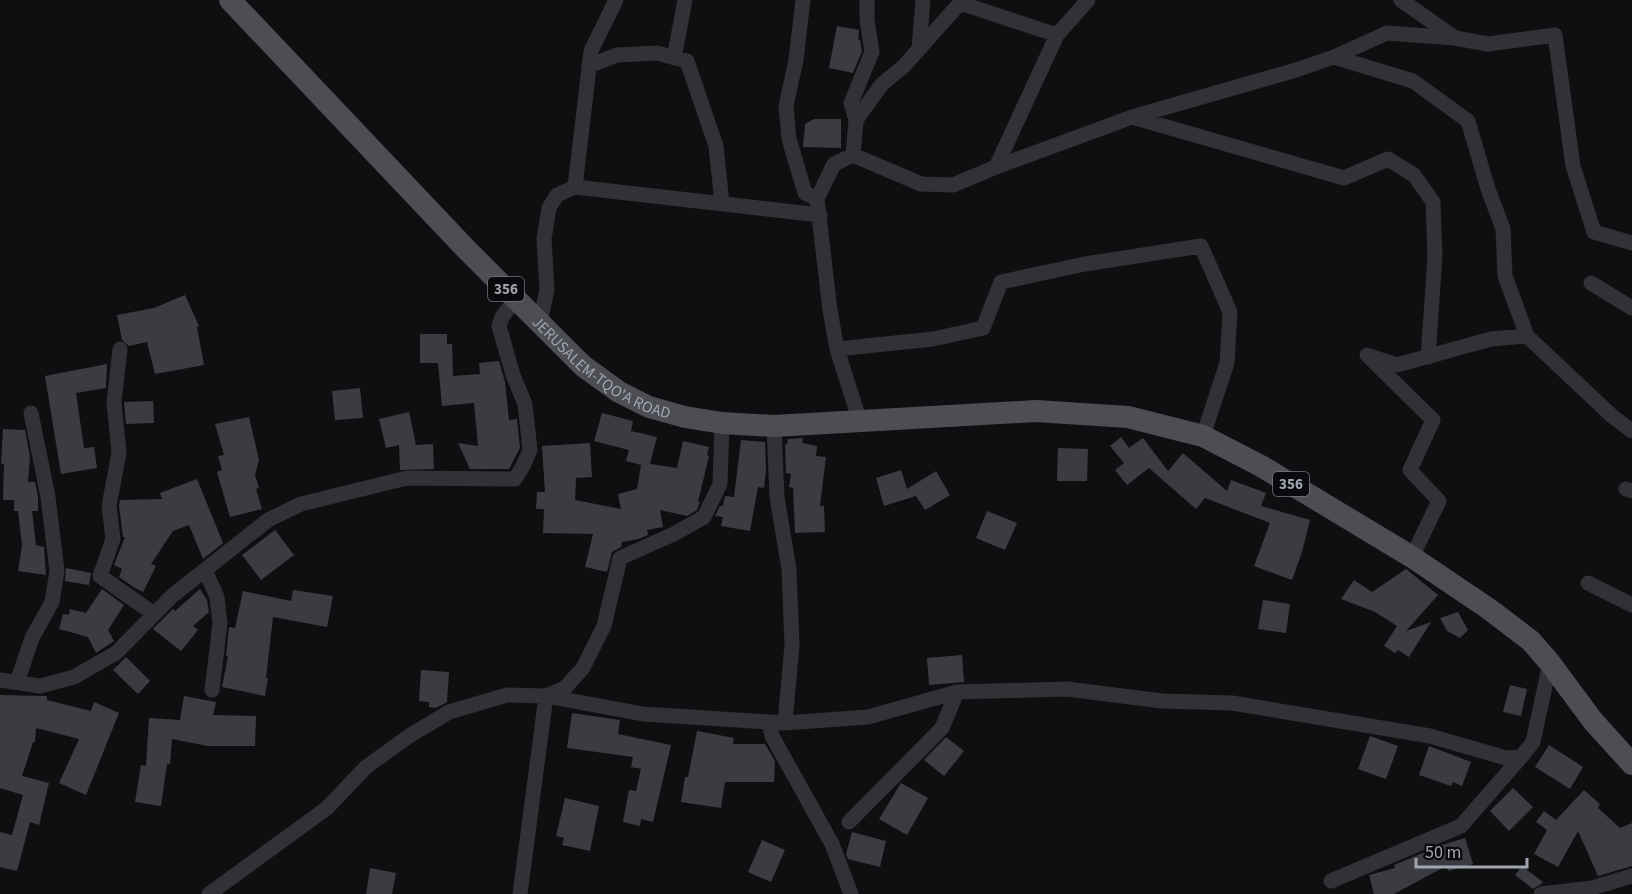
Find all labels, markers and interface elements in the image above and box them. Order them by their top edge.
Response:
road number: 356 [488,277,524,301]
street label: JERUSALEM-TQO'A ROAD [527,311,673,425]
road number: 356 [1273,472,1309,496]
scale bar [1416,831,1527,869]
text: 50 m [1425,840,1461,865]

